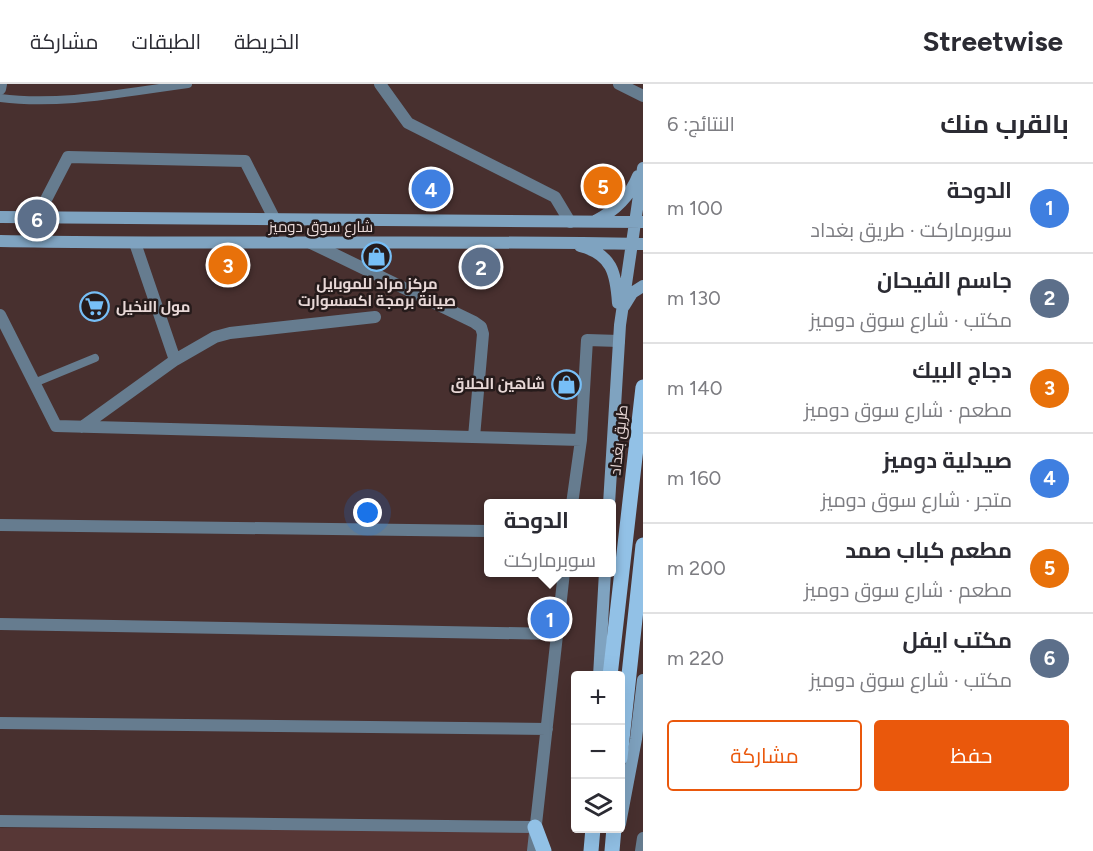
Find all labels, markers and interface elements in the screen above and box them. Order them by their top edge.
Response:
text: Streetwise [923,24,1063,58]
text: مشاركة [30,29,99,54]
text: الطبقات [132,29,201,54]
text: الخريطة [234,29,300,54]
text: بالقرب منك [940,108,1069,140]
text: النتائج: 6 [667,112,735,136]
pin: 5 [584,164,622,208]
pin: 4 [412,166,450,212]
text: الدوحة [947,177,1012,204]
pin: 6 [18,196,57,242]
text: 100 m [667,196,723,220]
text: 1 [1045,196,1054,220]
street label: شارع سوق دوميز [268,218,373,238]
text: سوبرماركت · طريق بغداد [810,218,1012,242]
shop icon: مركز مراد للموبايل صيانة برمجة اكسسوارت [361,241,393,273]
pin: 3 [208,242,248,288]
pin: 2 [462,244,500,290]
text: جاسم الفيحان [877,267,1012,294]
place label: مركز مراد للموبايل صيانة برمجة اكسسوارت [298,275,456,310]
text: 130 m [667,286,721,310]
text: 2 [1044,286,1055,310]
supermarket icon: مول النخيل [79,291,111,323]
place label: مول النخيل [116,298,191,316]
text: مكتب · شارع سوق دوميز [810,308,1012,332]
text: دجاج البيك [912,357,1012,384]
shop icon: شاهين الحلاق [550,368,582,400]
place label: شاهين الحلاق [451,375,545,393]
text: 140 m [667,376,722,400]
text: 3 [1044,376,1055,400]
text: مطعم · شارع سوق دوميز [804,398,1012,422]
street label: طريق بغداد [606,404,633,476]
text: صيدلية دوميز [883,447,1012,474]
text: 160 m [667,466,721,490]
text: 4 [1043,466,1056,490]
text: متجر · شارع سوق دوميز [821,488,1012,512]
your location [353,498,382,527]
popup [484,499,616,577]
text: الدوحة [504,507,569,534]
text: مطعم كباب صمد [845,537,1012,564]
text: سوبرماركت [504,548,596,572]
text: 200 m [667,556,726,580]
text: 5 [1044,556,1055,580]
text: مطعم · شارع سوق دوميز [804,578,1012,602]
pin: 1 [530,596,570,642]
text: مكتب ايفل [903,627,1012,654]
text: 220 m [667,646,724,670]
text: 6 [1044,646,1055,670]
text: مكتب · شارع سوق دوميز [810,668,1012,692]
map controls [571,671,625,833]
button: + [571,671,625,725]
button: مشاركة [667,720,862,791]
button: حفظ [874,720,1069,791]
button: − [571,725,625,779]
button: layers [571,779,625,833]

